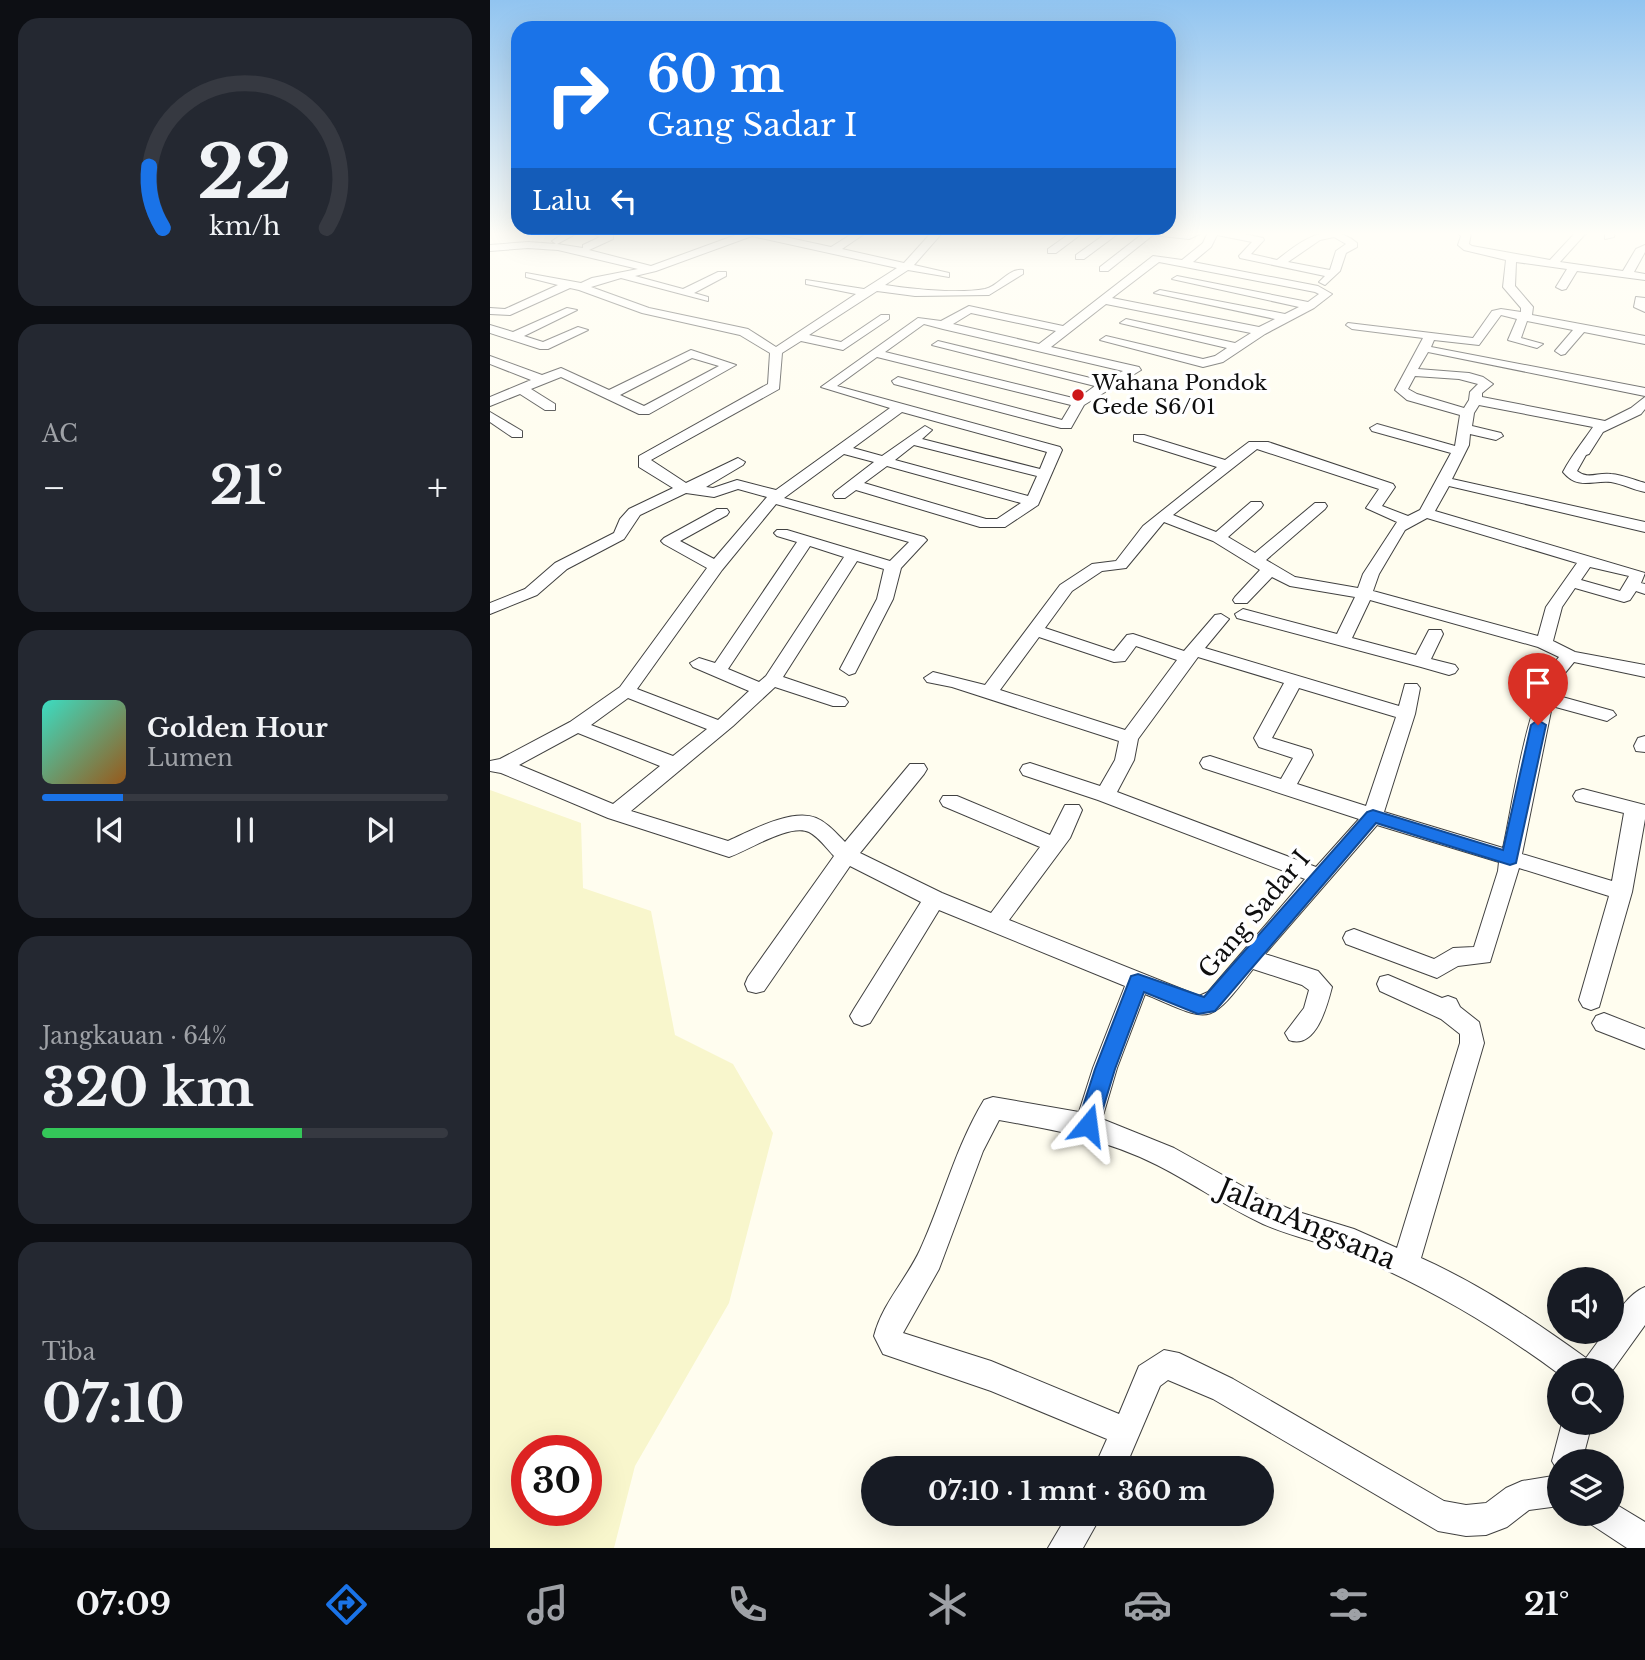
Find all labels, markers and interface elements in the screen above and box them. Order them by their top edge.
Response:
text: 60 m [647,44,784,105]
icon: right [532,49,623,140]
text: Gang Sadar I [647,105,857,145]
text: 22 [198,127,292,218]
icon: left [605,182,643,220]
text: Lalu [532,185,591,217]
text: km/h [210,211,280,242]
place label: Wahana Pondok Gede S6/01 [1091,370,1267,420]
marker: Wahana Pondok Gede S6/01 [1070,387,1086,403]
text: AC [42,420,78,448]
text: 21° [210,454,284,518]
text: − [42,464,66,511]
text: + [427,464,448,511]
pin [1508,653,1568,725]
icon: arrive [1519,664,1557,702]
text: Golden Hour [147,712,328,744]
text: Lumen [147,744,233,772]
icon: previous [91,811,129,849]
icon: pause [226,811,264,849]
icon: next [361,811,399,849]
street label: Gang Sadar I [1192,844,1316,984]
text: Jangkauan · 64% [42,1022,227,1050]
text: 320 km [42,1056,254,1120]
position arrow [1051,1088,1125,1162]
street label: JalanAngsana [1209,1169,1402,1277]
map controls [1547,1267,1624,1526]
button: sound [1547,1267,1624,1344]
text: Tiba [42,1338,95,1366]
button: search [1547,1358,1624,1435]
text: 07:10 [42,1372,185,1436]
speed limit sign: 30 [511,1435,602,1526]
button: layers [1547,1449,1624,1526]
text: 07:10 · 1 mnt · 360 m [928,1475,1207,1507]
icon: directions [322,1580,371,1629]
icon: music [523,1580,572,1629]
icon: phone [723,1580,772,1629]
icon: climate [923,1580,972,1629]
icon: car [1123,1580,1172,1629]
icon: filters [1324,1580,1373,1629]
text: 07:09 [76,1584,171,1624]
text: 21° [1524,1584,1569,1624]

